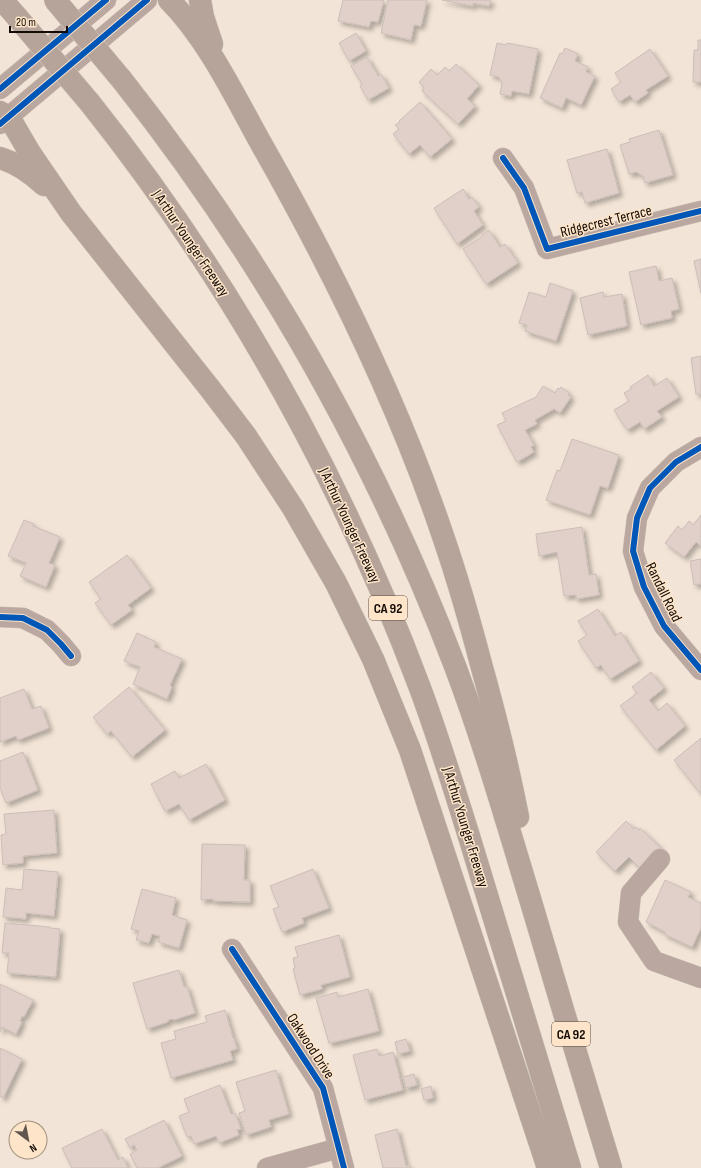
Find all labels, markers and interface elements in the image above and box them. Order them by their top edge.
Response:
scale bar [10,8,67,34]
text: 20 m [16,15,36,30]
street label: J Arthur Younger Freeway [147,185,234,301]
street label: Ridgecrest Terrace [558,201,654,242]
street label: J Arthur Younger Freeway [314,464,385,586]
street label: Randall Road [641,559,686,625]
road number: CA 92 [369,596,407,620]
street label: J Arthur Younger Freeway [438,764,493,890]
street label: Oakwood Drive [282,1010,339,1083]
road number: CA 92 [552,1022,590,1046]
north arrow [8,1120,48,1160]
text: N [27,1141,39,1155]

